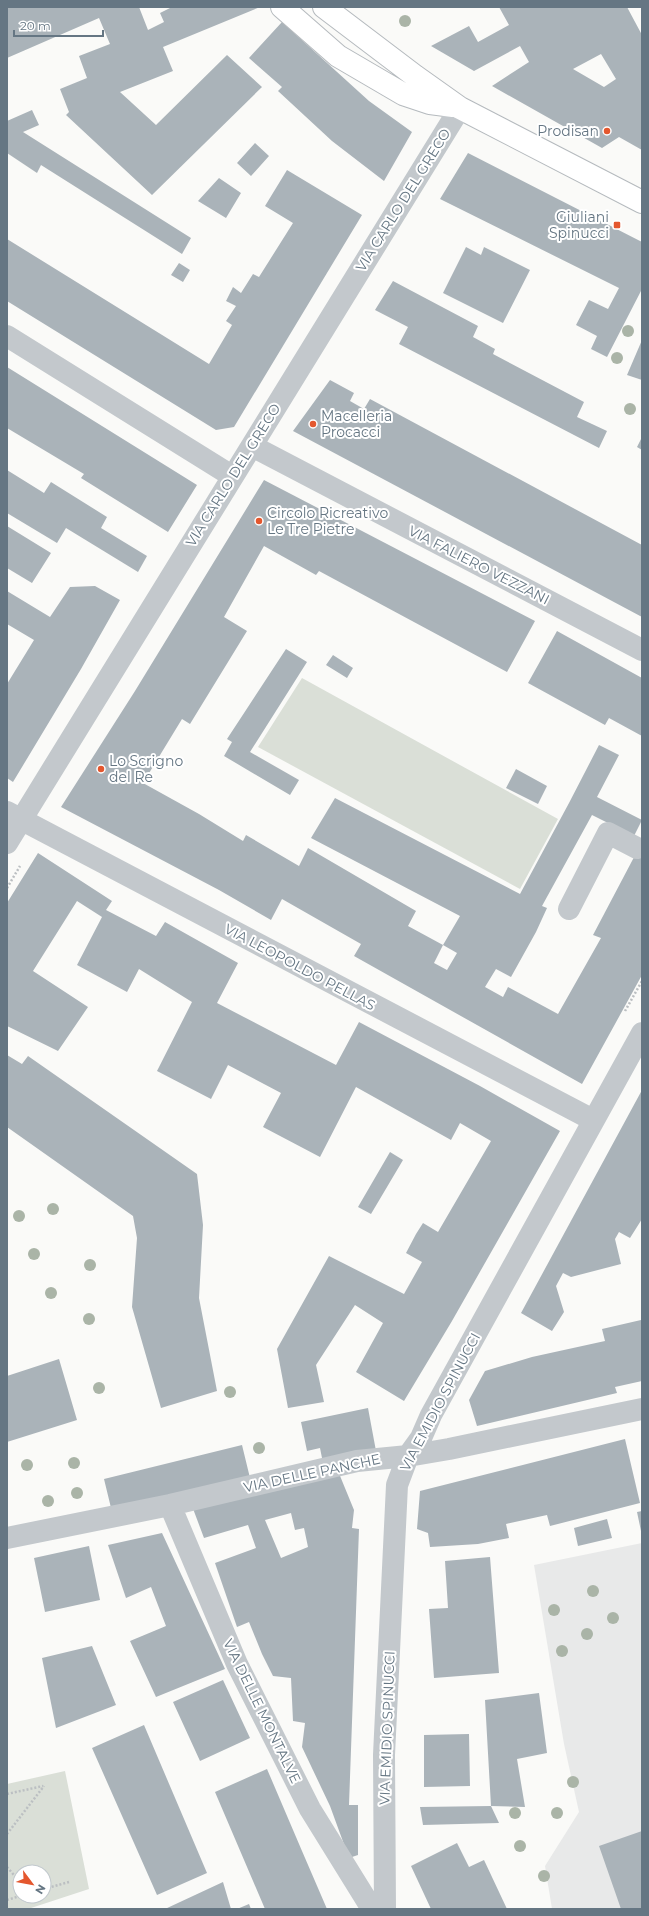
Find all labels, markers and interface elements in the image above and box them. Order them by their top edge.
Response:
scale bar [14,12,103,38]
text: 20 m [20,18,51,33]
place label: Prodisan [537,122,599,140]
street label: VIA CARLO DEL GRECO [352,125,455,275]
marker: Prodisan [602,126,612,136]
place label: Giuliani Spinucci [549,208,609,242]
marker: Giuliani Spinucci [612,220,622,230]
street label: VIA CARLO DEL GRECO [182,400,285,550]
place label: Macelleria Procacci [321,407,392,441]
marker: Macelleria Procacci [308,419,318,429]
place label: Circolo Ricreativo Le Tre Pietre [267,504,388,538]
marker: Circolo Ricreativo Le Tre Pietre [254,516,264,526]
street label: VIA FALIERO VEZZANI [405,522,553,608]
place label: Lo Scrigno del Re [109,752,183,786]
marker: Lo Scrigno del Re [96,764,106,774]
street label: VIA LEOPOLDO PELLAS [221,920,379,1014]
street label: VIA EMIDIO SPINUCCI [396,1330,484,1474]
street label: VIA DELLE PANCHE [242,1450,382,1496]
street label: VIA DELLE MONTALVE [219,1636,305,1786]
street label: VIA EMIDIO SPINUCCI [375,1650,399,1806]
north arrow [12,1864,52,1904]
text: N [32,1882,49,1897]

